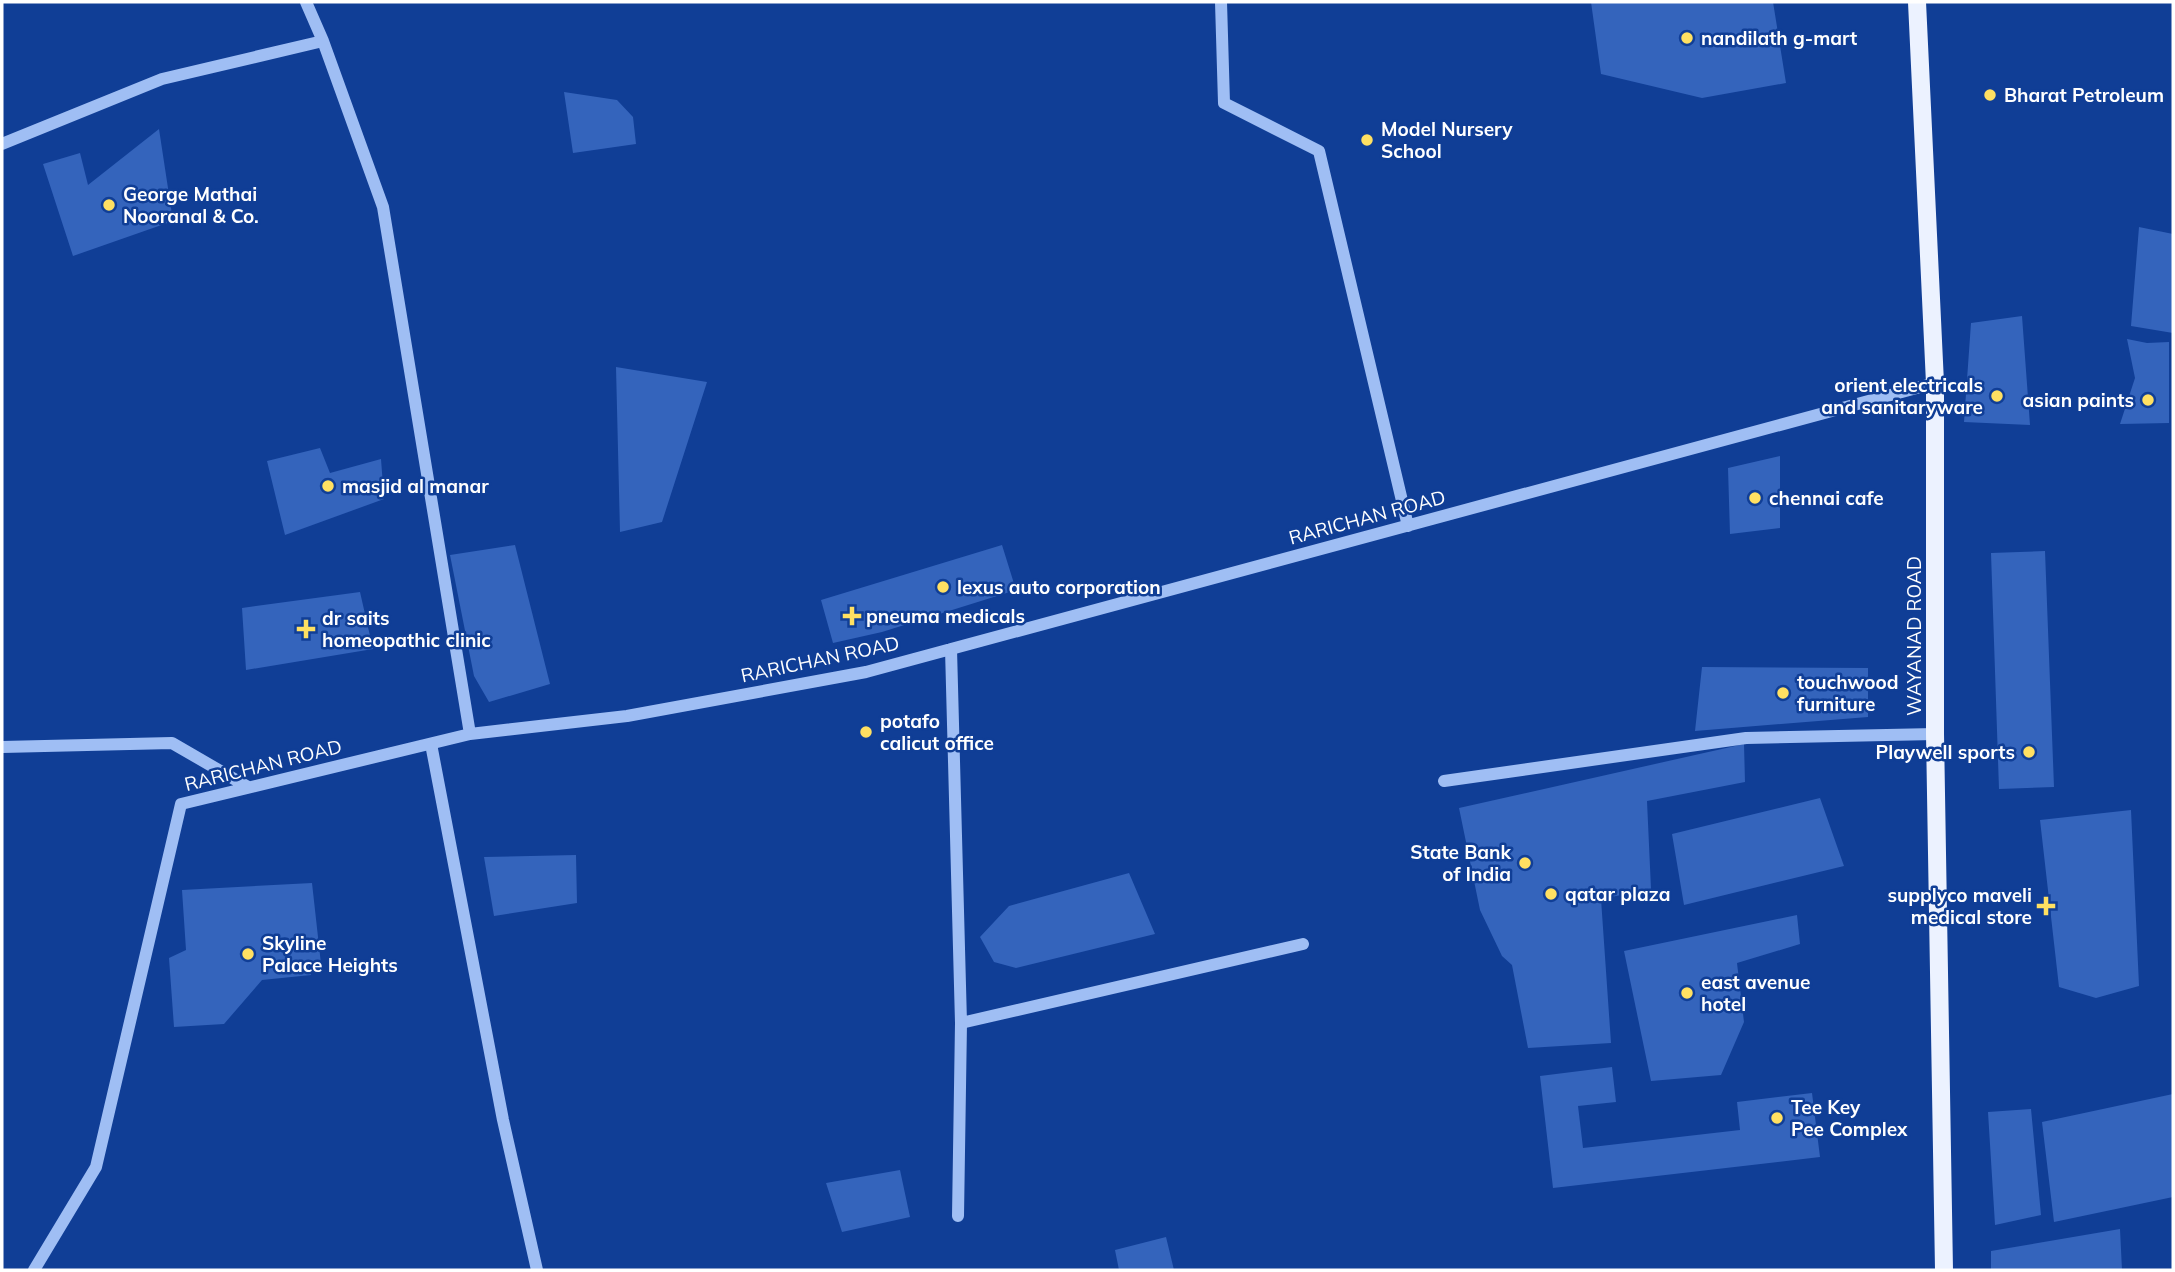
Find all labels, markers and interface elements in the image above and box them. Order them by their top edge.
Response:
place label: nandilath g-mart [1701,26,1857,50]
marker: nandilath g-mart [1679,30,1695,46]
place label: Bharat Petroleum [2004,83,2164,107]
marker: Bharat Petroleum [1982,87,1998,103]
place label: Model Nursery School [1381,117,1513,163]
marker: Model Nursery School [1359,132,1375,148]
place label: George Mathai Nooranal & Co. [123,182,259,228]
marker: George Mathai Nooranal & Co. [101,197,117,213]
place label: orient electricals and sanitaryware [1821,373,1983,419]
marker: orient electricals and sanitaryware [1989,388,2005,404]
place label: asian paints [2023,388,2134,412]
marker: asian paints [2140,392,2156,408]
place label: masjid al manar [342,474,489,498]
marker: masjid al manar [320,478,336,494]
street label: RARICHAN ROAD [1286,485,1448,549]
place label: chennai cafe [1769,486,1884,510]
marker: chennai cafe [1747,490,1763,506]
street label: WAYANAD ROAD [1902,556,1926,716]
place label: lexus auto corporation [957,575,1161,599]
marker: lexus auto corporation [935,579,951,595]
place label: pneuma medicals [866,604,1025,628]
place label: dr saits homeopathic clinic [322,606,491,652]
marker: pneuma medicals [844,608,860,624]
marker: dr saits homeopathic clinic [296,619,316,639]
street label: RARICHAN ROAD [739,630,901,688]
place label: touchwood furniture [1797,670,1898,716]
marker: touchwood furniture [1775,685,1791,701]
place label: potafo calicut office [880,709,994,755]
marker: potafo calicut office [858,724,874,740]
street label: RARICHAN ROAD [182,734,344,796]
place label: Playwell sports [1876,740,2015,764]
marker: Playwell sports [2021,744,2037,760]
place label: State Bank of India [1410,840,1512,886]
marker: State Bank of India [1517,855,1533,871]
place label: qatar plaza [1565,882,1670,906]
place label: supplyco maveli medical store [1887,883,2032,929]
marker: qatar plaza [1543,886,1559,902]
marker: supplyco maveli medical store [2038,898,2054,914]
place label: Skyline Palace Heights [262,931,398,977]
marker: Skyline Palace Heights [240,946,256,962]
place label: east avenue hotel [1701,970,1810,1016]
marker: east avenue hotel [1679,985,1695,1001]
place label: Tee Key Pee Complex [1791,1095,1908,1141]
marker: Tee Key Pee Complex [1769,1110,1785,1126]

